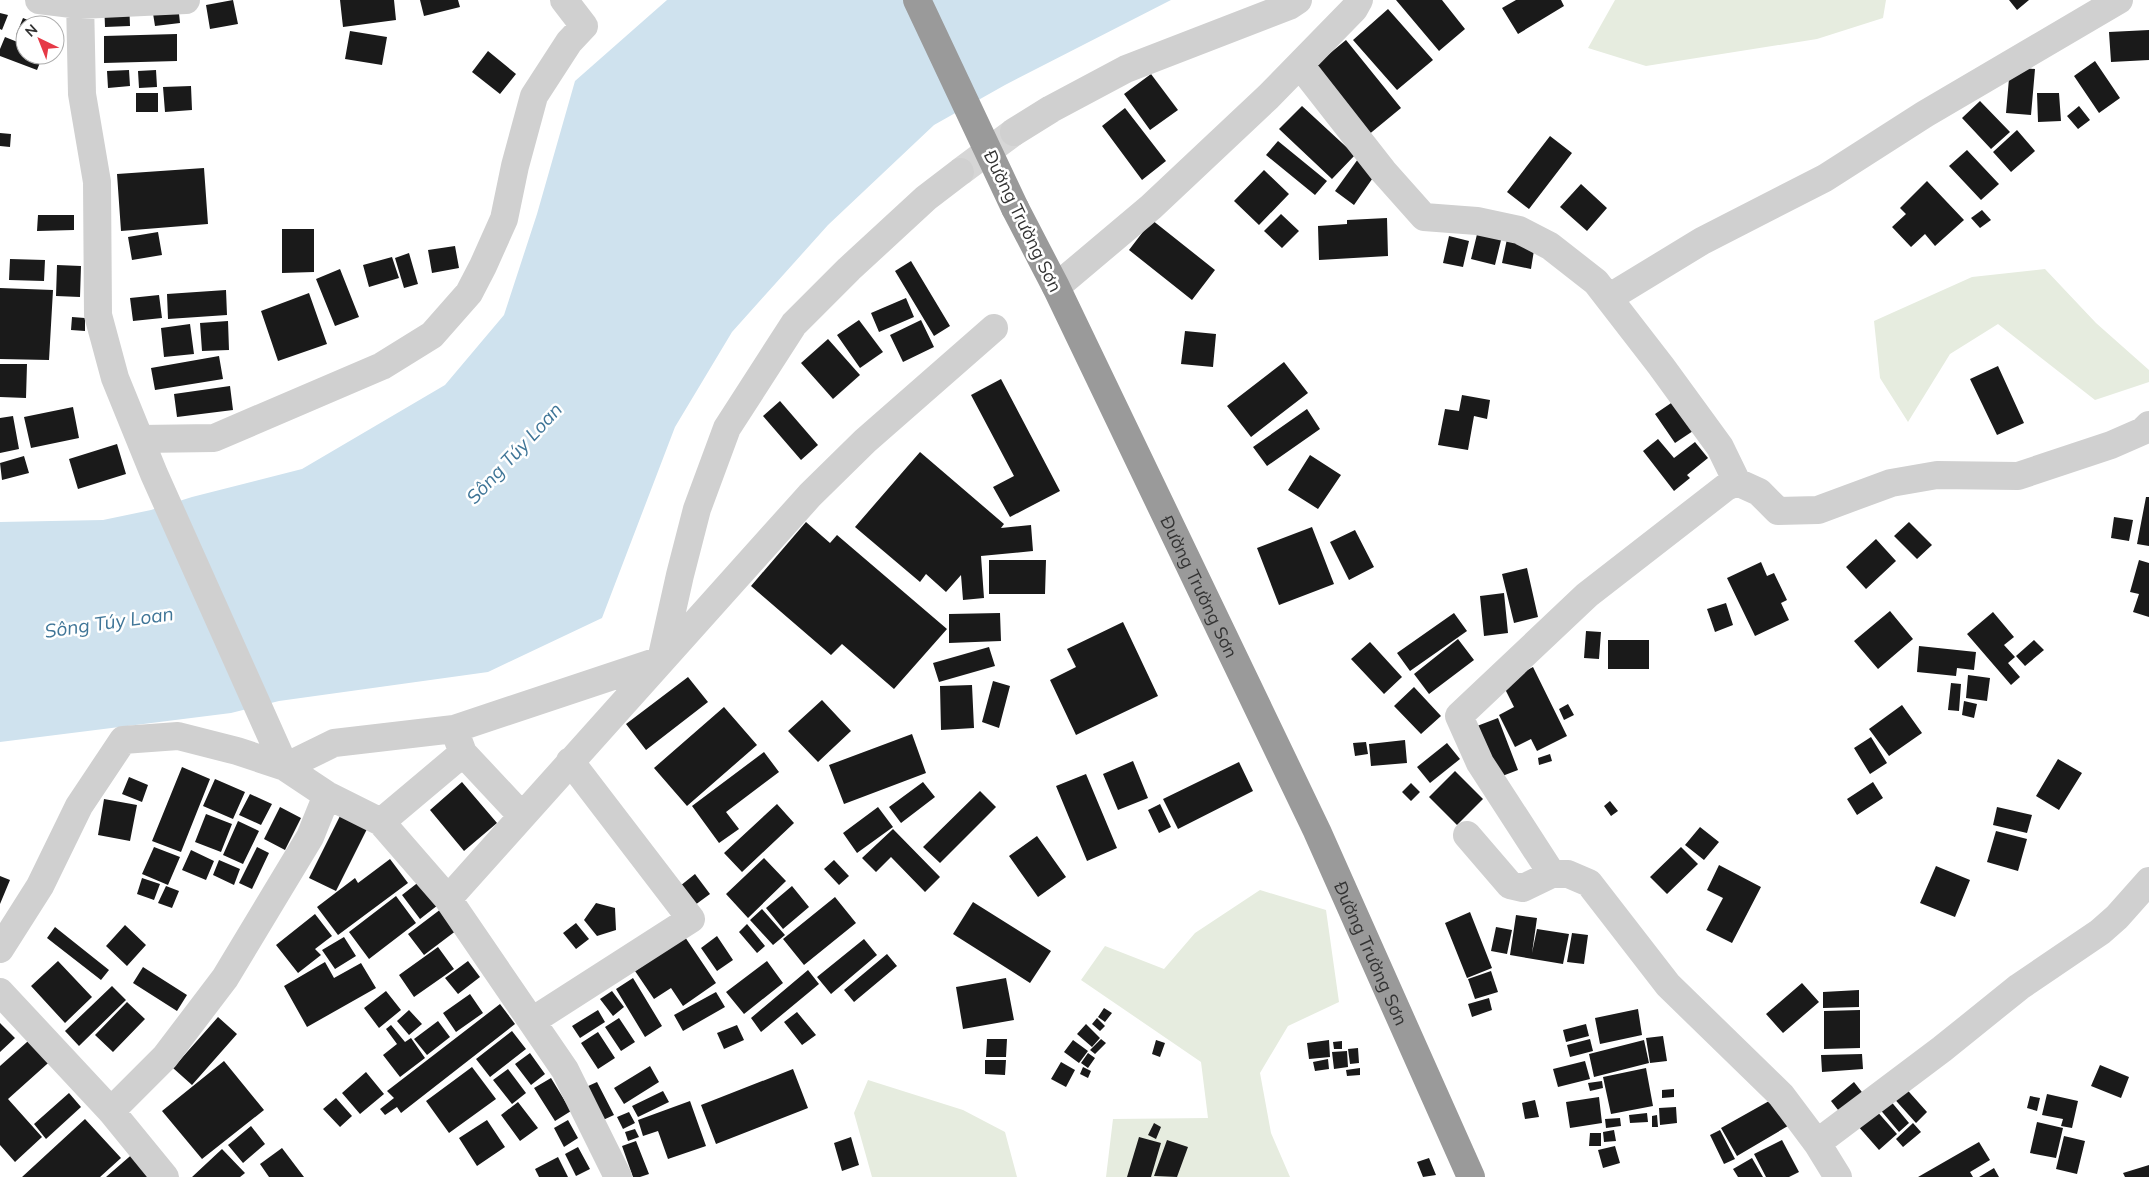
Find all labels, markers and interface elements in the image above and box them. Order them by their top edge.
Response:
north arrow [15,15,65,65]
text: N [21,20,41,41]
street label: Đường Trường Sơn [979,146,1067,296]
water label: Sông Túy Loan [461,397,567,509]
street label: Đường Trường Sơn [1156,511,1244,661]
water label: Sông Túy Loan [43,601,175,643]
street label: Đường Trường Sơn [1329,878,1413,1029]

